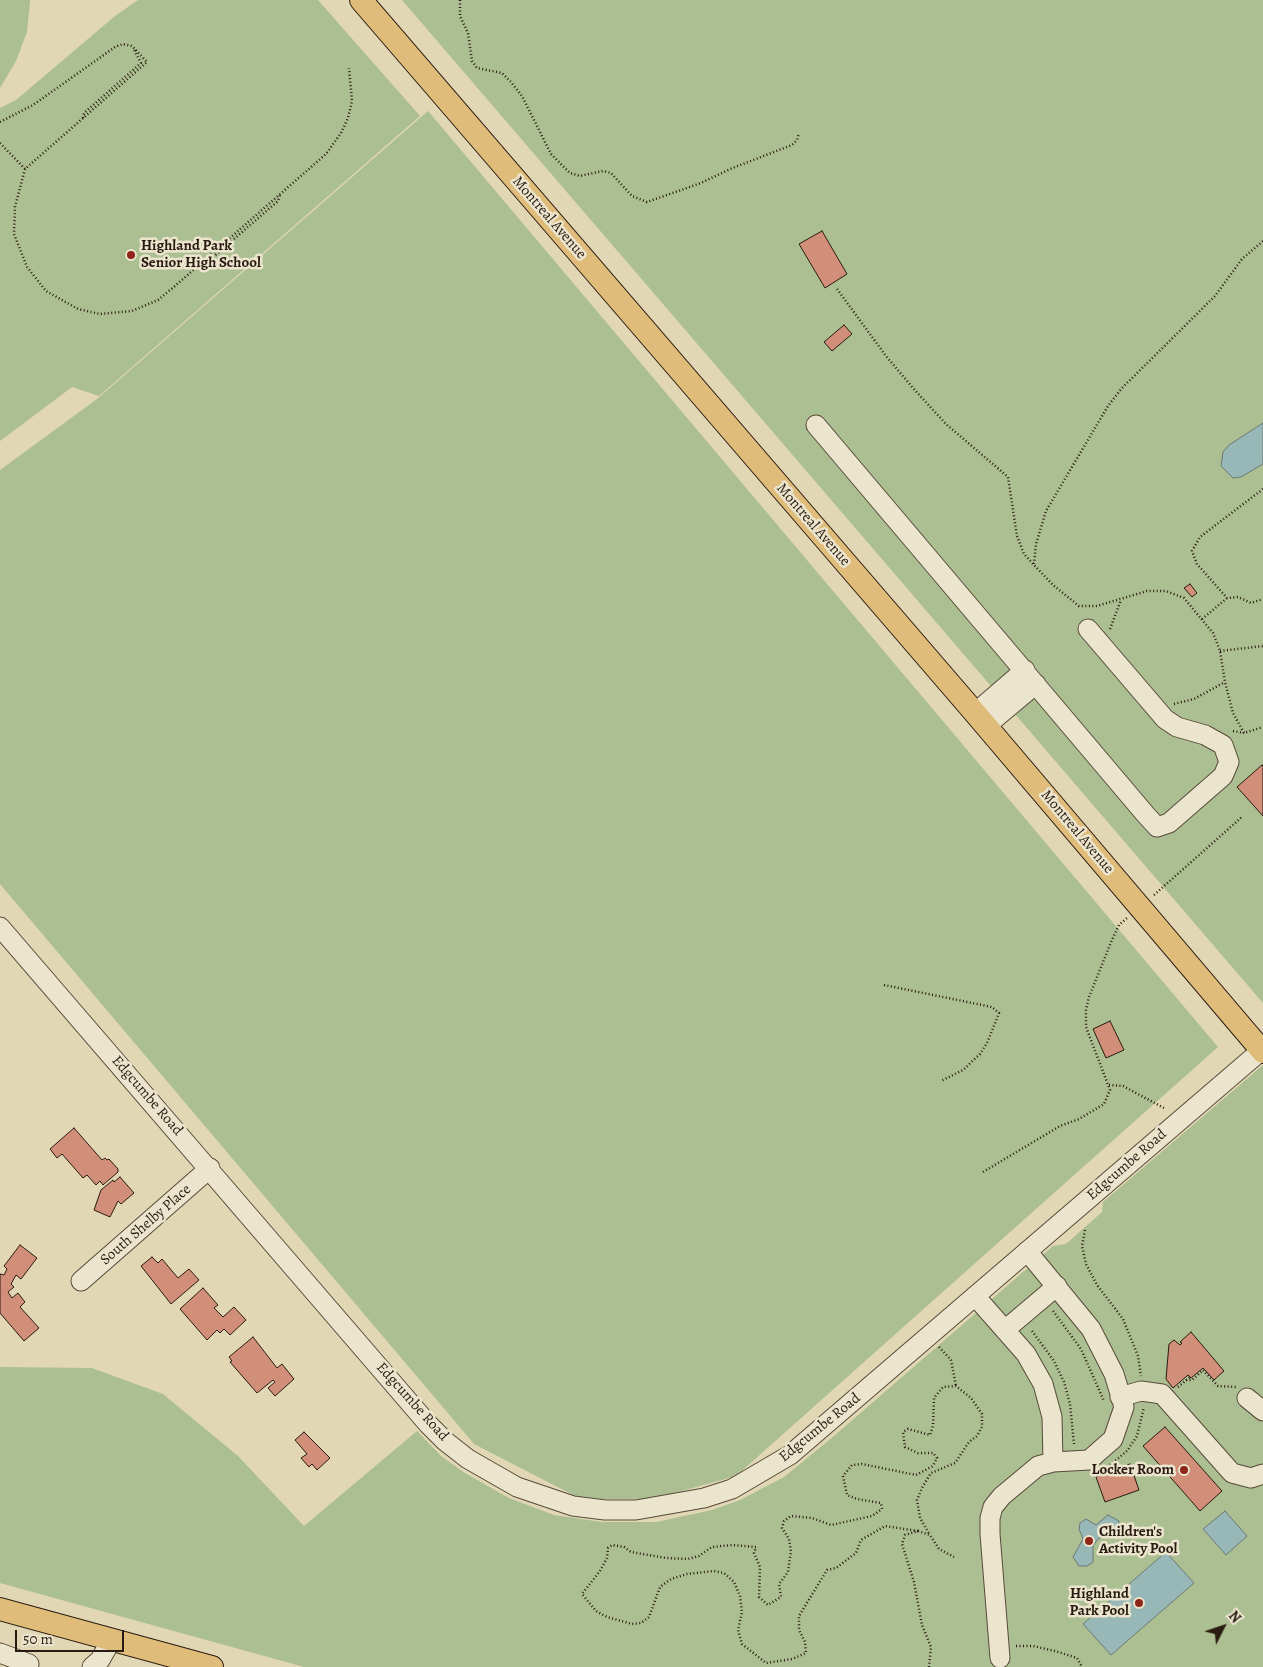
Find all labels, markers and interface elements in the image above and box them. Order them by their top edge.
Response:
street label: Montreal Avenue [508,173,590,263]
place label: Highland Park Senior High School [141,237,261,272]
marker: Highland Park Senior High School [125,249,137,261]
street label: Montreal Avenue [772,480,854,570]
street label: Montreal Avenue [1037,787,1117,877]
street label: Edgcumbe Road [108,1053,186,1139]
street label: Edgcumbe Road [1084,1126,1170,1204]
street label: South Shelby Place [97,1181,195,1269]
street label: Edgcumbe Road [372,1359,452,1445]
street label: Edgcumbe Road [776,1390,864,1466]
place label: Locker Room [1091,1461,1174,1479]
marker: Locker Room [1178,1464,1190,1476]
place label: Children's Activity Pool [1099,1523,1177,1558]
marker: Children's Activity Pool [1083,1535,1095,1547]
place label: Highland Park Pool [1069,1585,1129,1620]
marker: Highland Park Pool [1133,1597,1145,1609]
north arrow [1198,1602,1248,1652]
text: N [1224,1607,1245,1627]
scale bar [18,1620,126,1652]
text: 50 m [23,1629,53,1649]

